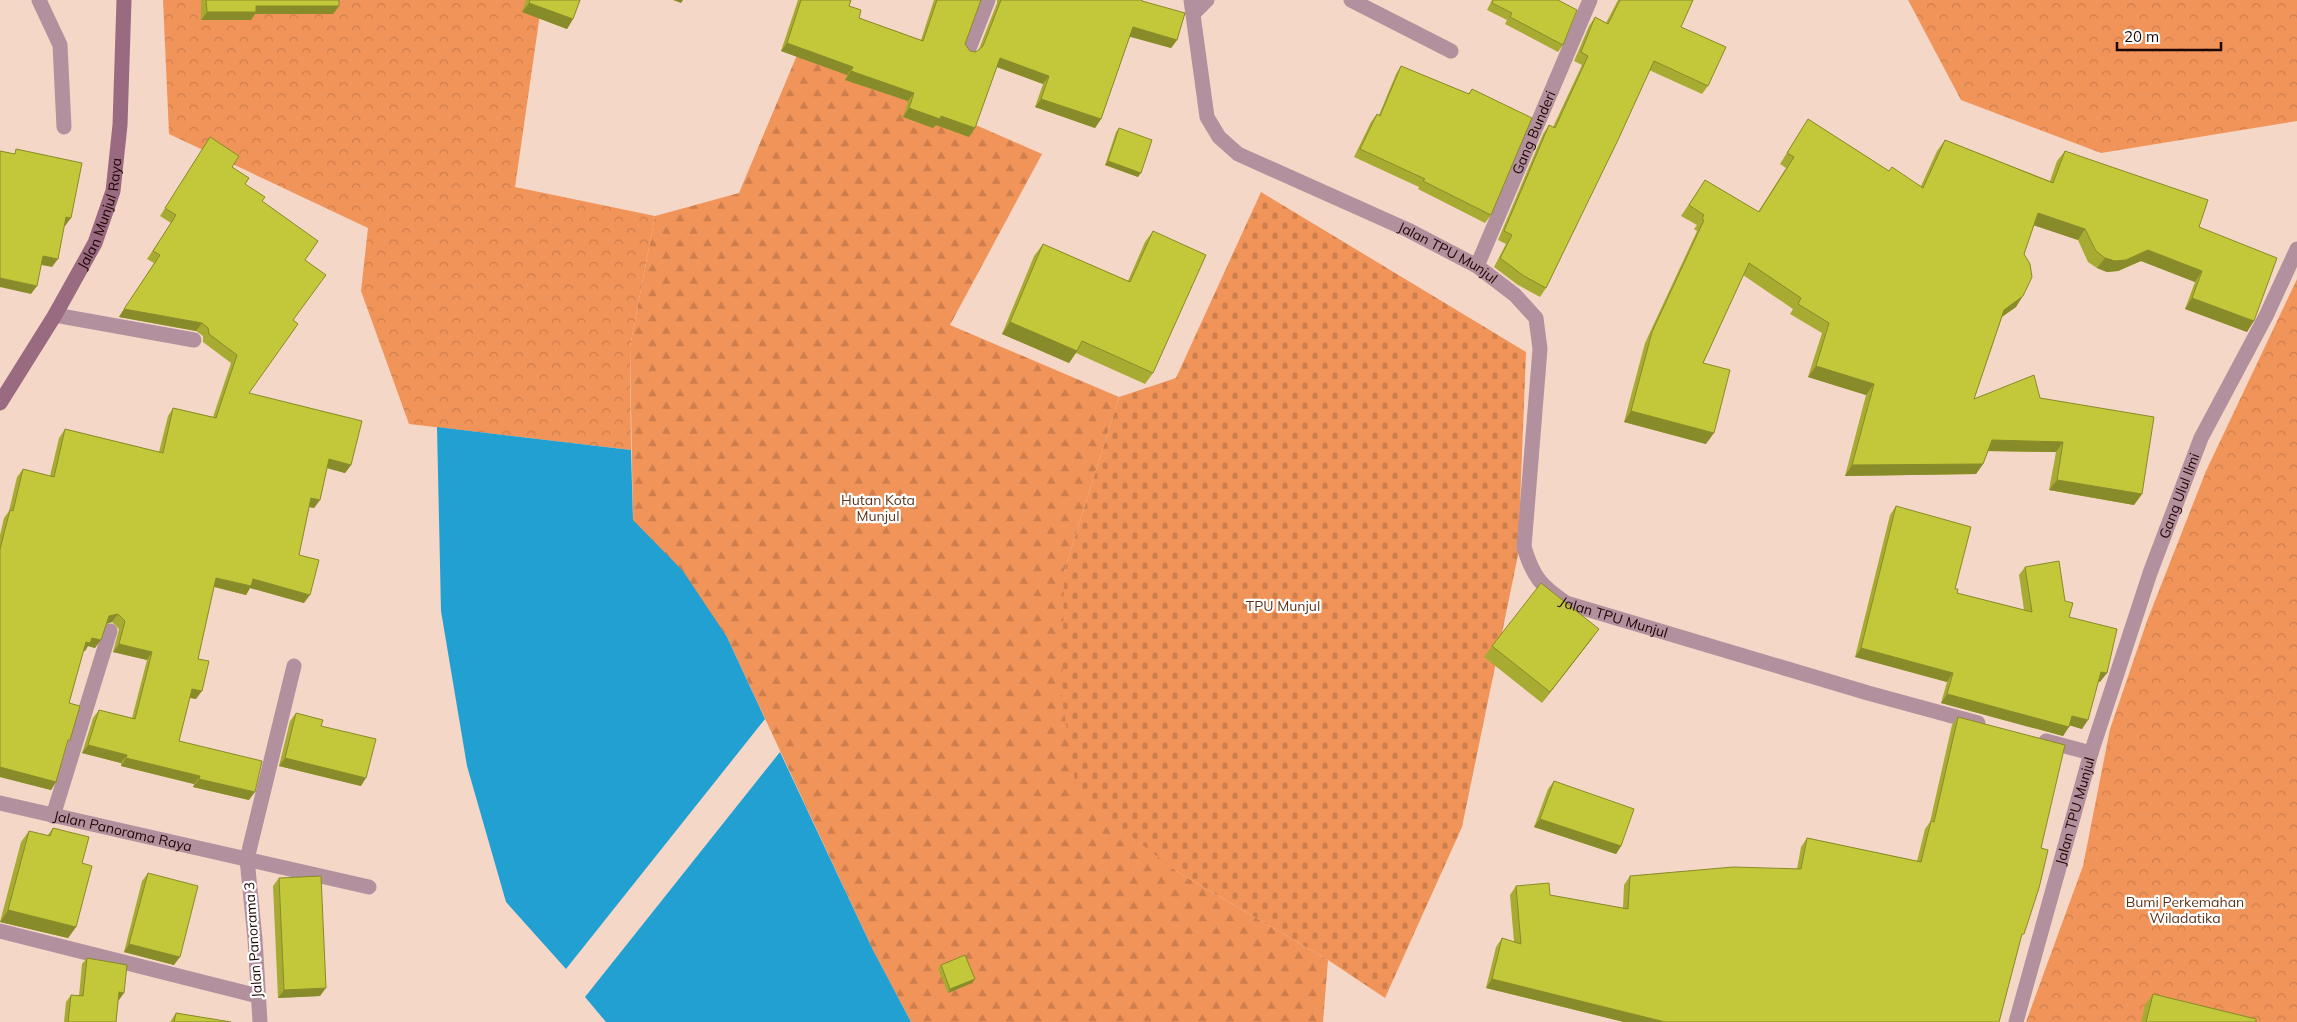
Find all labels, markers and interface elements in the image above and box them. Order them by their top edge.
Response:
scale bar [2117,20,2221,52]
text: 20 m [2124,27,2159,46]
street label: Gang Bunderi [1508,88,1559,177]
street label: Jalan Munjul Raya [73,157,125,272]
street label: Jalan TPU Munjul [1395,218,1501,288]
street label: Gang Ulul Ilmi [2155,450,2204,541]
park label: Hutan Kota Munjul [841,491,915,525]
street label: Jalan TPU Munjul [1556,592,1670,642]
park label: TPU Munjul [1246,597,1320,615]
street label: Jalan TPU Munjul [2051,755,2098,867]
street label: Jalan Panorama Raya [52,806,194,855]
street label: Jalan Panorama 3 [240,881,266,999]
park label: Bumi Perkemahan Wiladatika [2126,893,2244,927]

